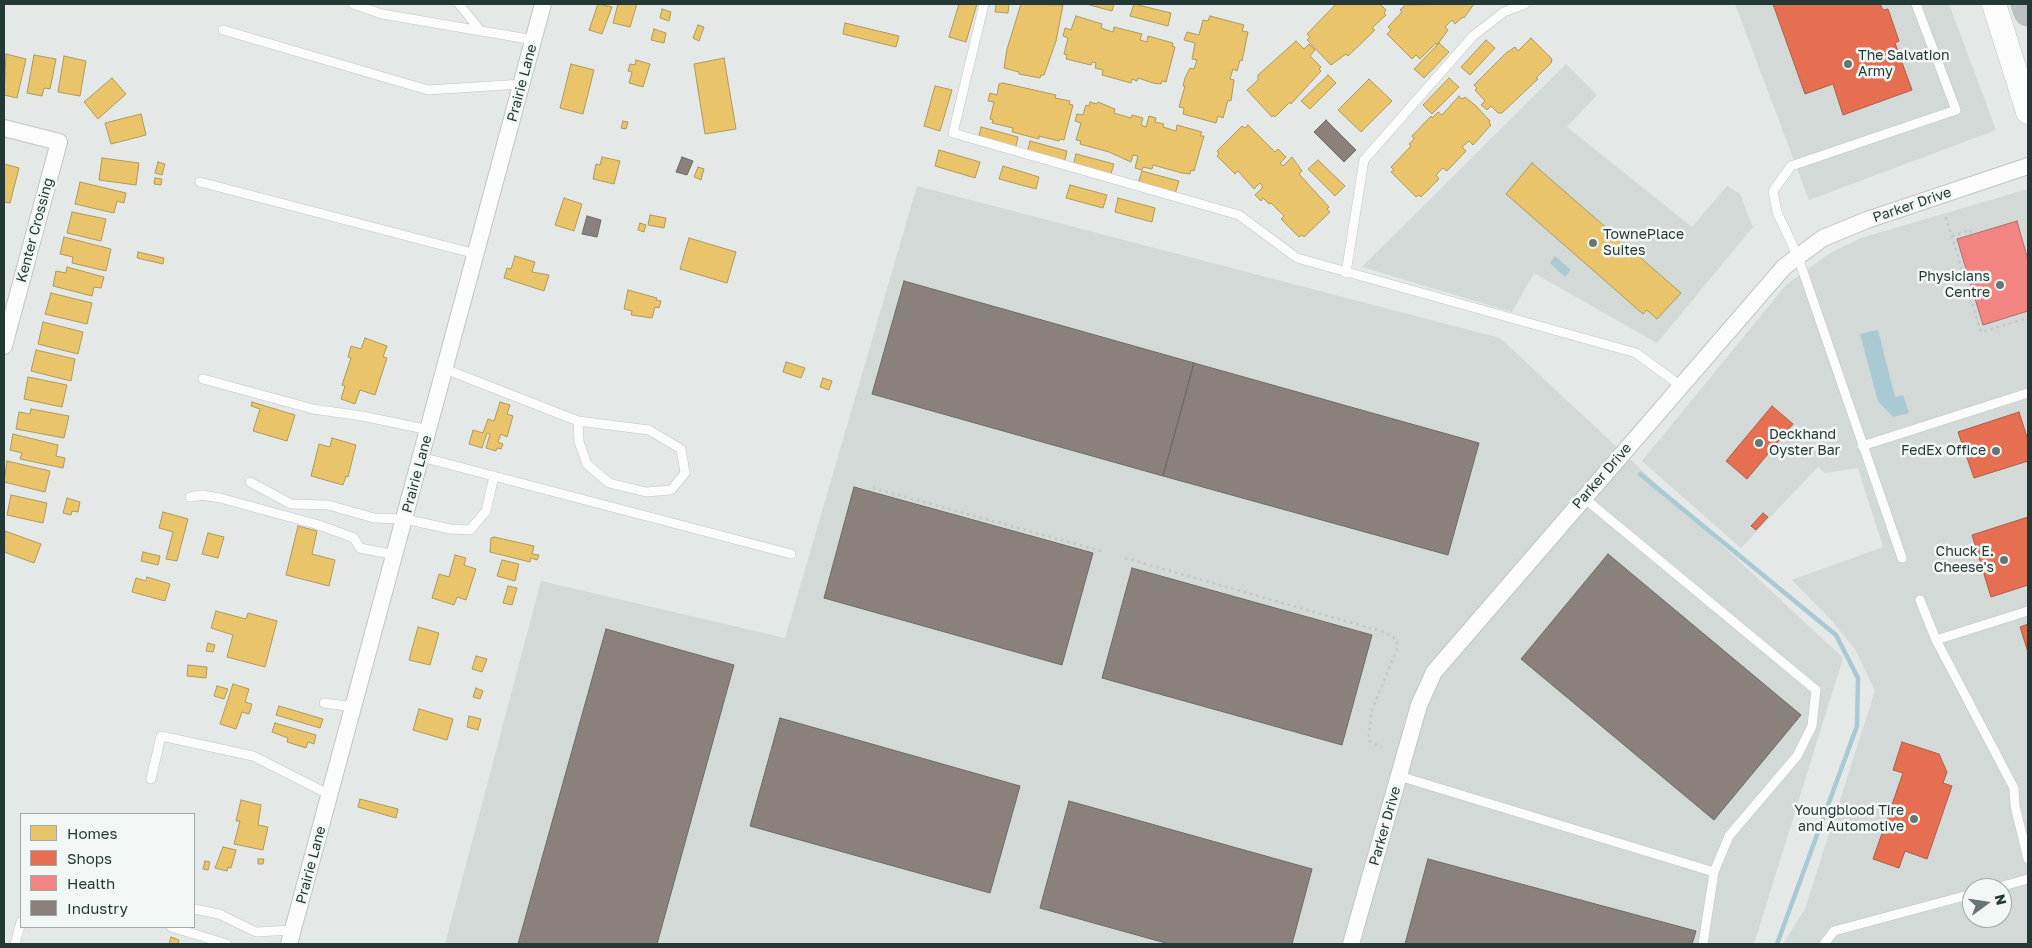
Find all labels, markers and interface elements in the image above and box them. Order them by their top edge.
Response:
street label: Prairie Lane [504,42,540,124]
place label: The Salvation Army [1858,48,1950,80]
marker: The Salvation Army [1842,58,1854,70]
street label: Kenter Crossing [13,176,57,284]
street label: Parker Drive [1871,184,1953,226]
place label: TownePlace Suites [1603,227,1684,260]
marker: TownePlace Suites [1587,237,1599,249]
place label: Physicians Centre [1918,269,1990,302]
marker: Physicians Centre [1994,279,2006,291]
place label: Deckhand Oyster Bar [1769,427,1840,460]
street label: Prairie Lane [399,433,435,515]
marker: Deckhand Oyster Bar [1753,437,1765,449]
street label: Parker Drive [1569,440,1635,512]
place label: FedEx Office [1901,443,1986,459]
marker: FedEx Office [1990,445,2002,457]
place label: Chuck E. Cheese's [1934,544,1994,576]
marker: Chuck E. Cheese's [1998,554,2010,566]
street label: Parker Drive [1366,784,1404,868]
place label: Youngblood Tire and Automotive [1794,803,1904,836]
legend [20,813,195,928]
marker: Youngblood Tire and Automotive [1908,813,1920,825]
text: Homes [67,824,117,842]
street label: Prairie Lane [293,824,329,906]
text: Shops [67,849,112,867]
text: Health [67,874,115,892]
north arrow [1962,878,2012,928]
text: N [1992,892,2011,907]
text: Industry [67,899,128,917]

